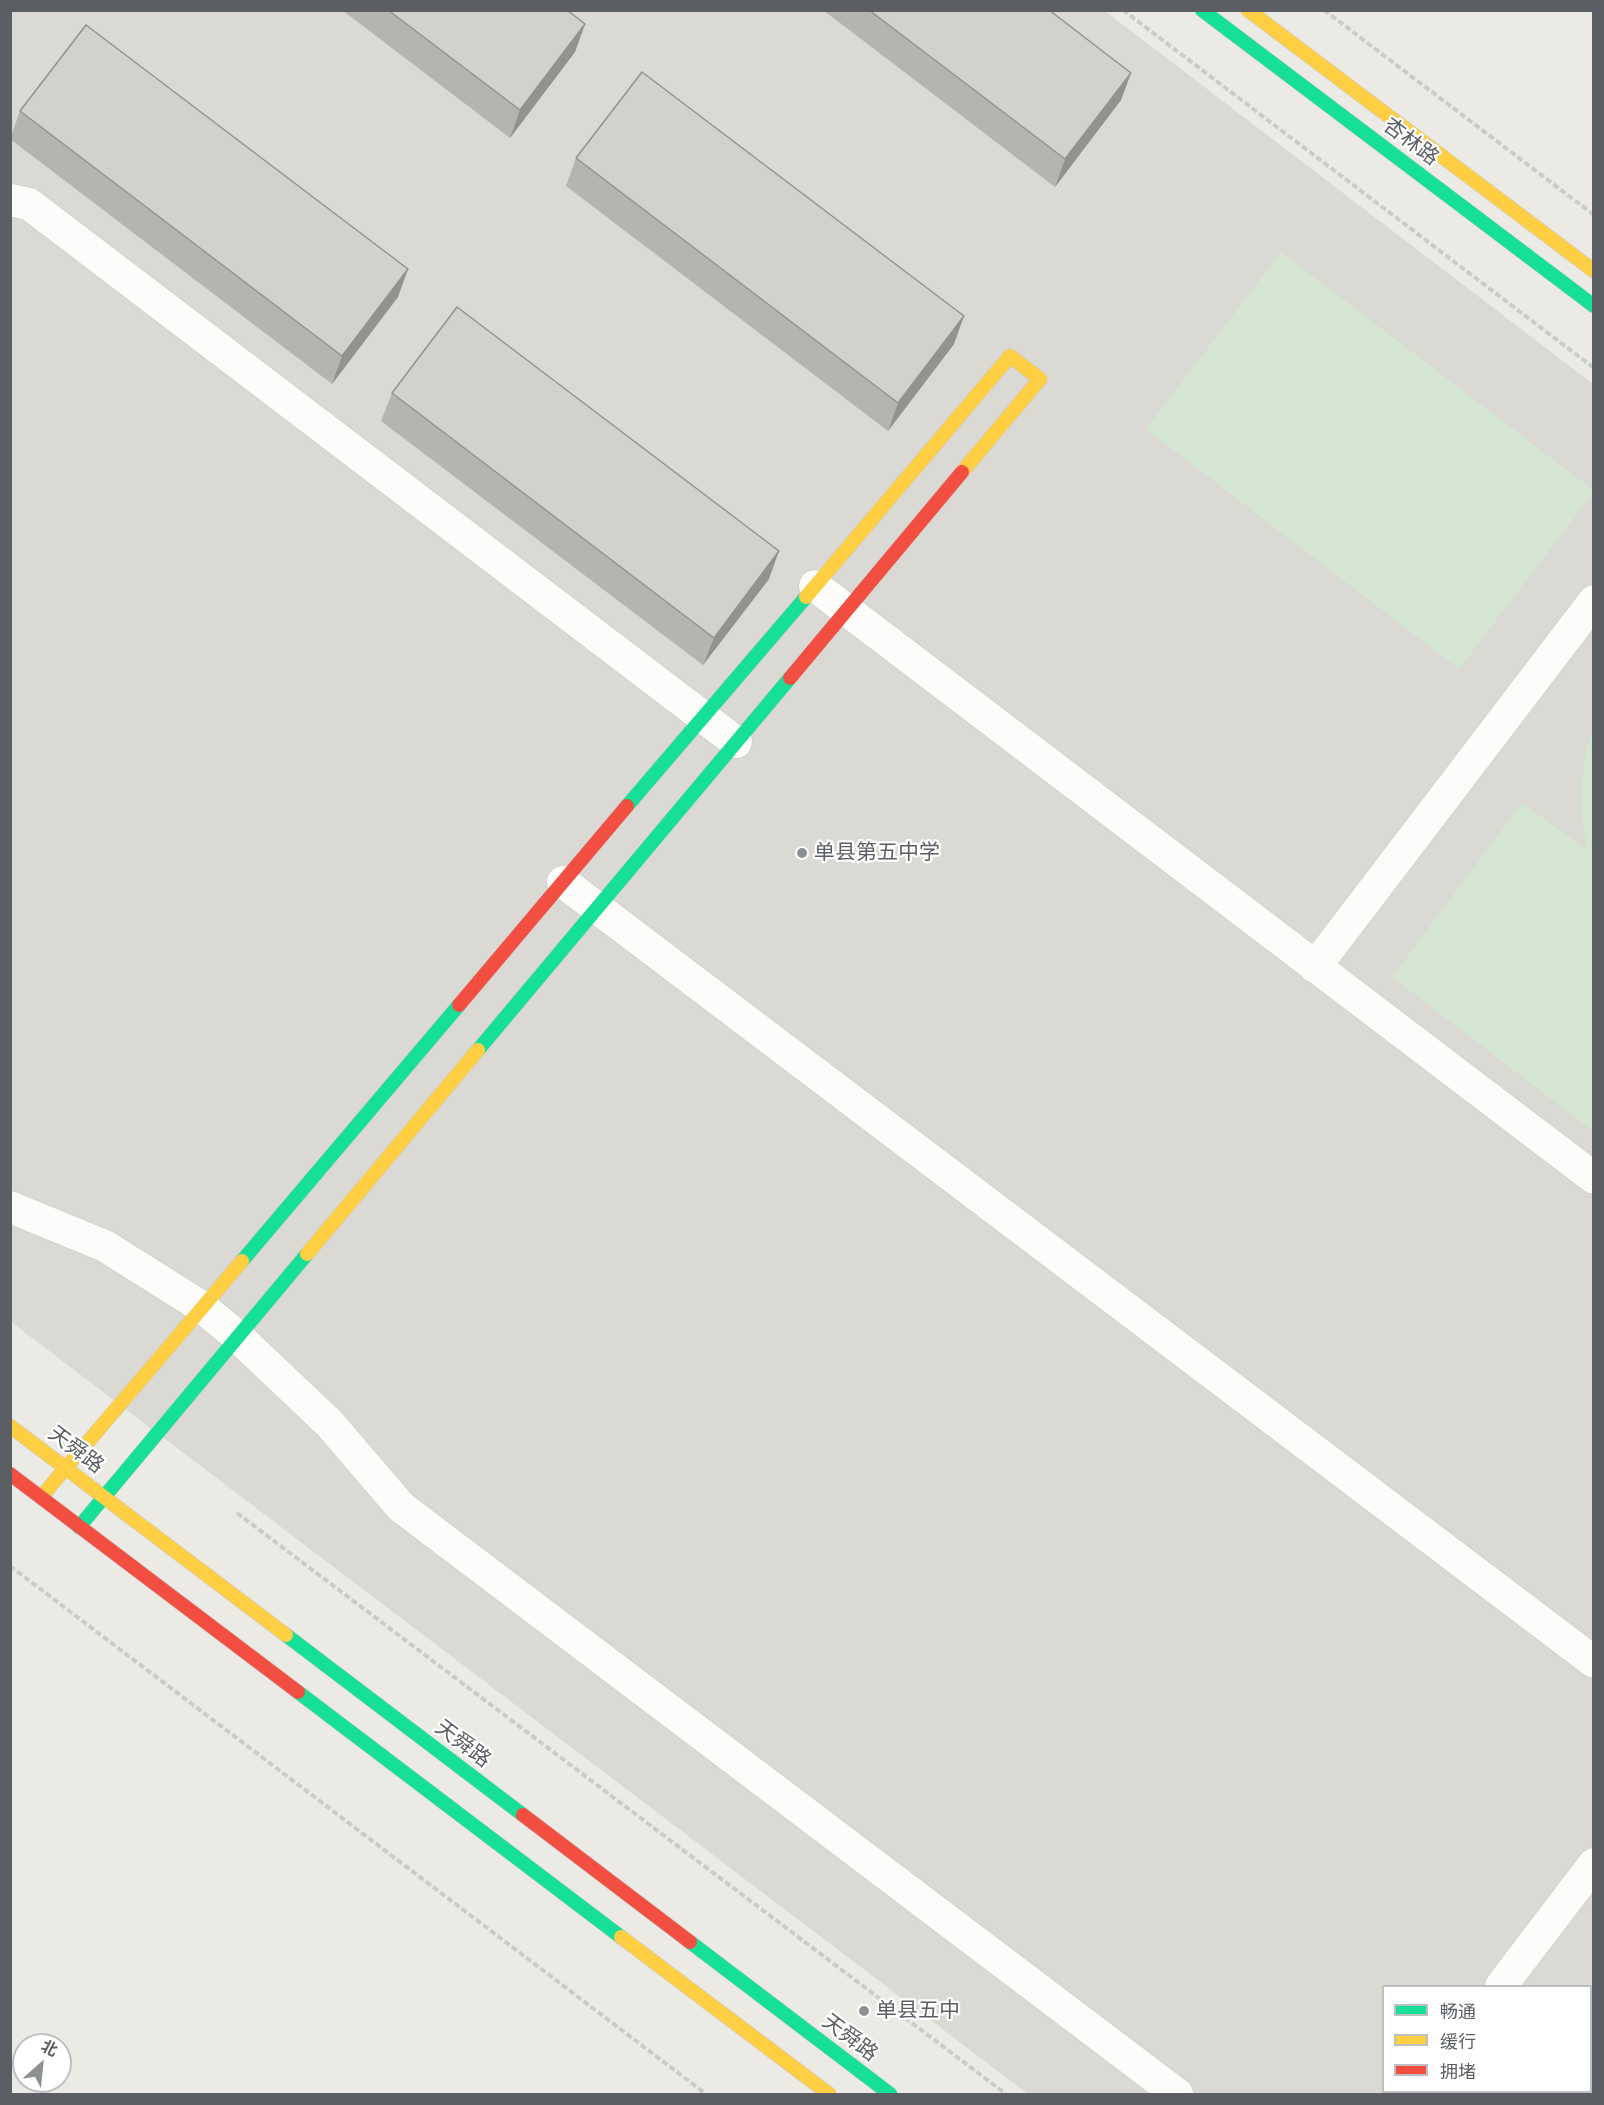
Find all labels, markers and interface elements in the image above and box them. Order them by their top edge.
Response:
street label: 杏林路 [1378,113,1444,171]
place label: 单县第五中学 [814,840,940,866]
marker: 单县第五中学 [795,846,809,860]
street label: 天舜路 [43,1421,109,1479]
street label: 天舜路 [430,1715,496,1773]
legend [1382,1985,1592,2093]
place label: 单县五中 [876,1998,960,2024]
marker: 单县五中 [857,2004,871,2018]
text: 畅通 [1440,2004,1476,2022]
street label: 天舜路 [817,2009,883,2067]
north arrow [12,2033,72,2093]
text: 缓行 [1440,2034,1476,2052]
text: 北 [38,2038,60,2060]
text: 拥堵 [1440,2064,1476,2082]

